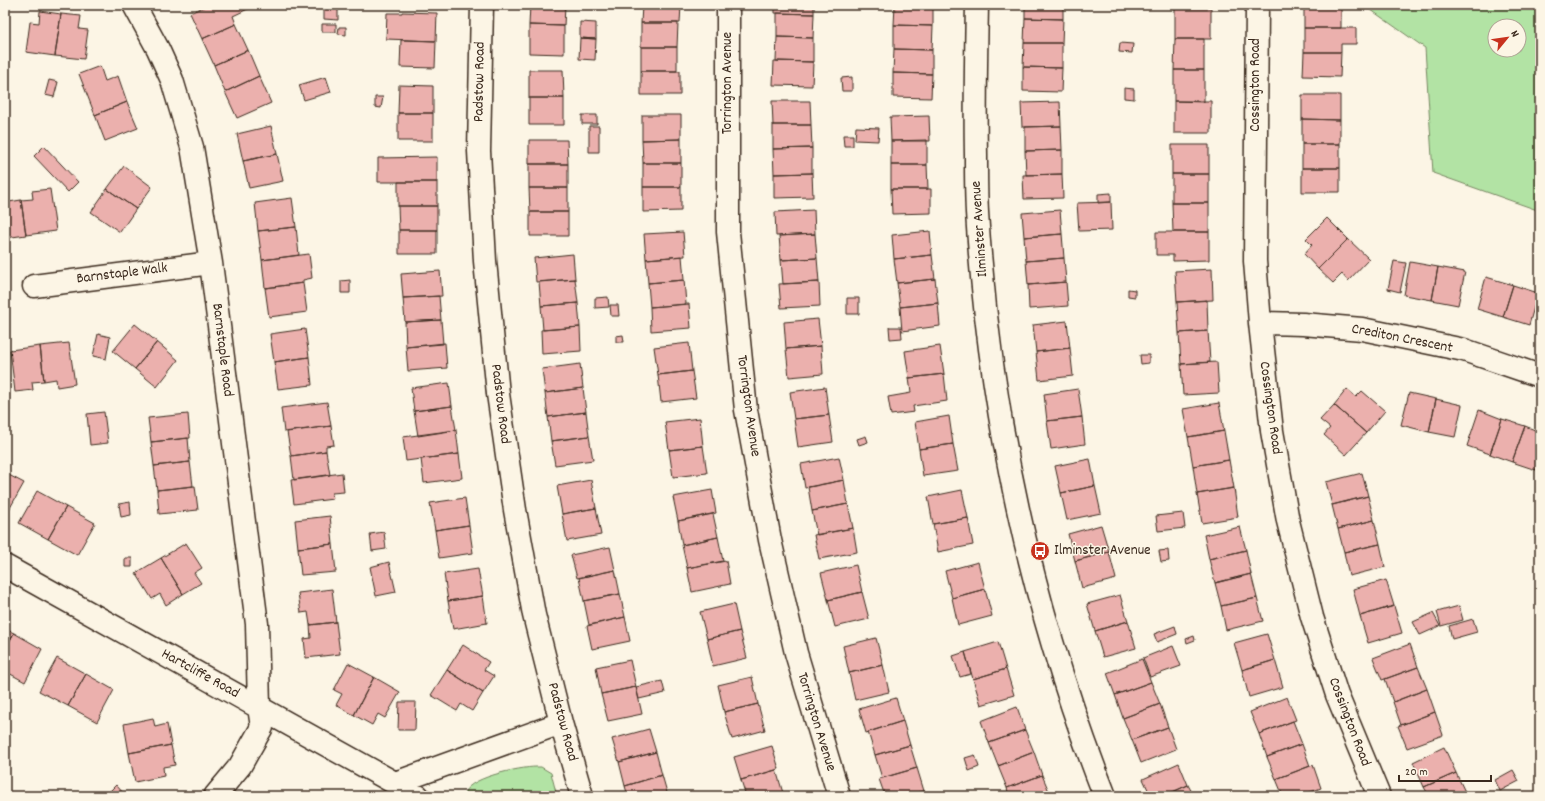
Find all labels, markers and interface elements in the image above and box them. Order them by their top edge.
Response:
north arrow [1487,18,1527,58]
text: N [1506,28,1523,41]
street label: Torrington Avenue [717,31,739,134]
street label: Cossington Road [1245,38,1267,132]
street label: Padstow Road [468,42,492,122]
street label: Ilminster Avenue [966,180,994,278]
street label: Barnstaple Walk [75,258,169,290]
street label: Barnstaple Road [205,302,239,398]
street label: Crediton Crescent [1349,318,1455,360]
street label: Torrington Avenue [730,354,766,459]
street label: Cossington Road [1253,360,1287,456]
street label: Padstow Road [484,363,516,445]
bus stop icon: Ilminster Avenue [1029,540,1051,562]
place label: Ilminster Avenue [1054,540,1151,562]
street label: Hartcliffe Road [157,643,243,705]
street label: Torrington Avenue [791,670,842,775]
street label: Cossington Road [1322,674,1376,770]
street label: Padstow Road [541,680,583,764]
scale bar [1399,757,1491,783]
text: 20 m [1405,764,1428,781]

